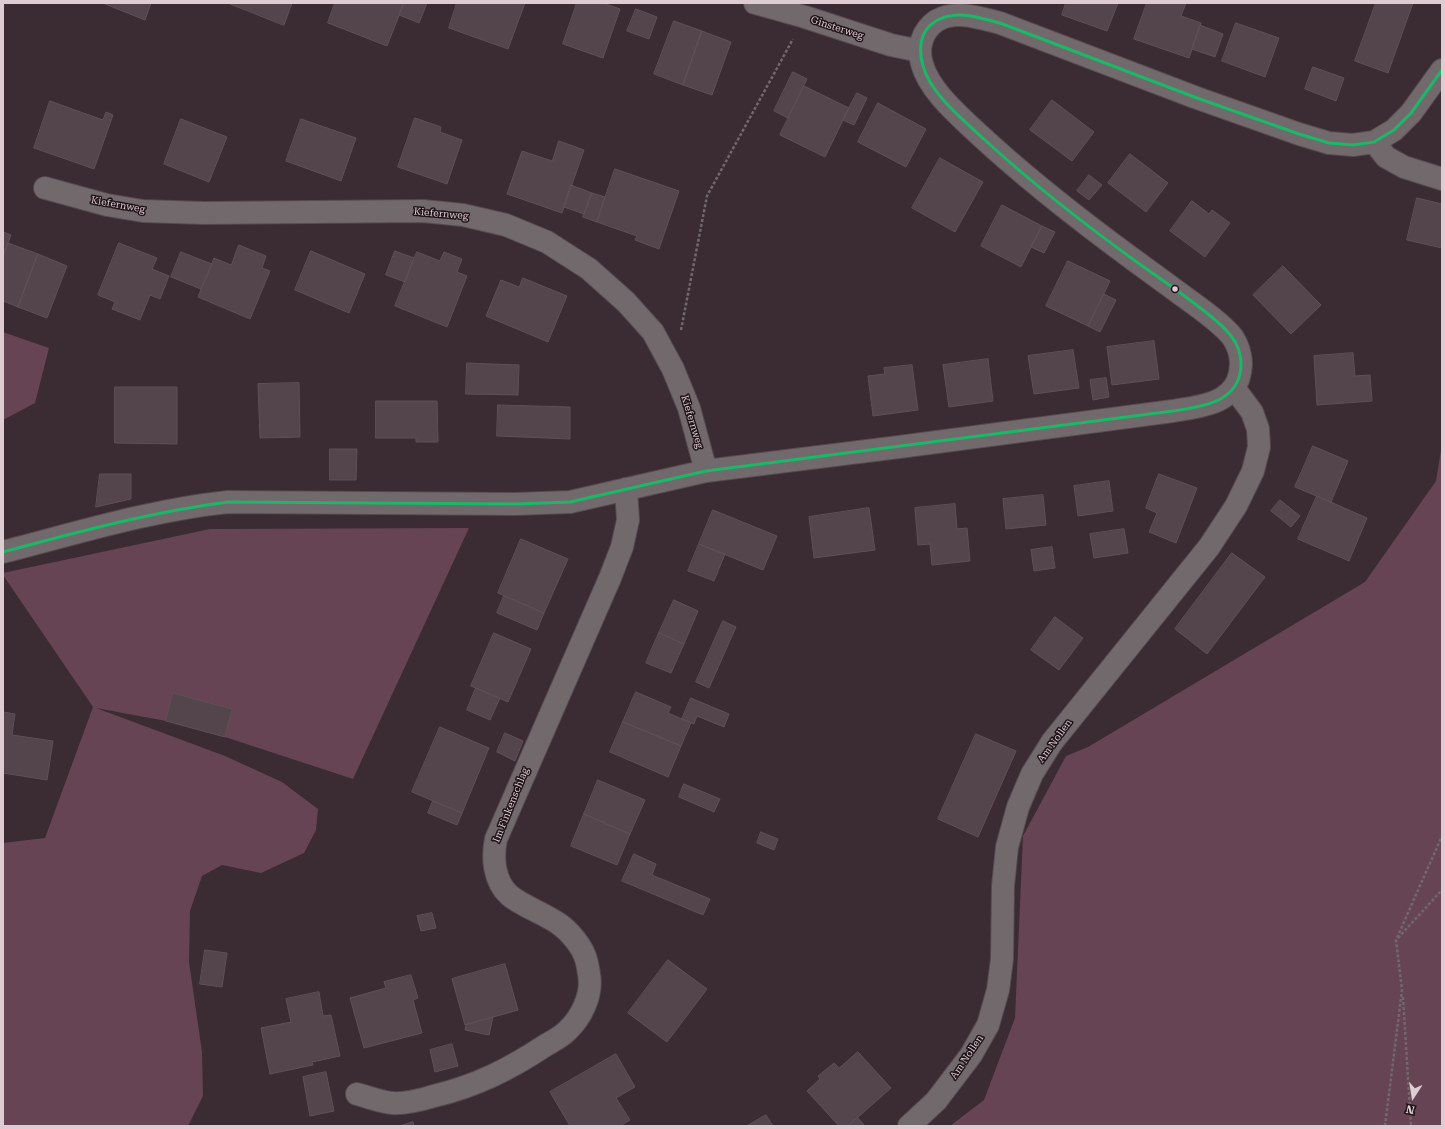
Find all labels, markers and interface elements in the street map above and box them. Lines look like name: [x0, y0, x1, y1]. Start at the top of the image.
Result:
street label: Ginsterweg: [809, 14, 865, 42]
street label: Kiefernweg: [90, 194, 146, 216]
street label: Kiefernweg: [413, 206, 469, 222]
unlabelled marker: [1170, 284, 1180, 294]
street label: Kiefernweg: [678, 394, 706, 450]
street label: Am Nollen: [1035, 717, 1075, 765]
street label: Im Finkenschlag: [491, 766, 531, 844]
street label: Am Nollen: [948, 1033, 986, 1081]
north arrow: [1393, 1077, 1433, 1117]
text: N: [1405, 1102, 1416, 1116]

